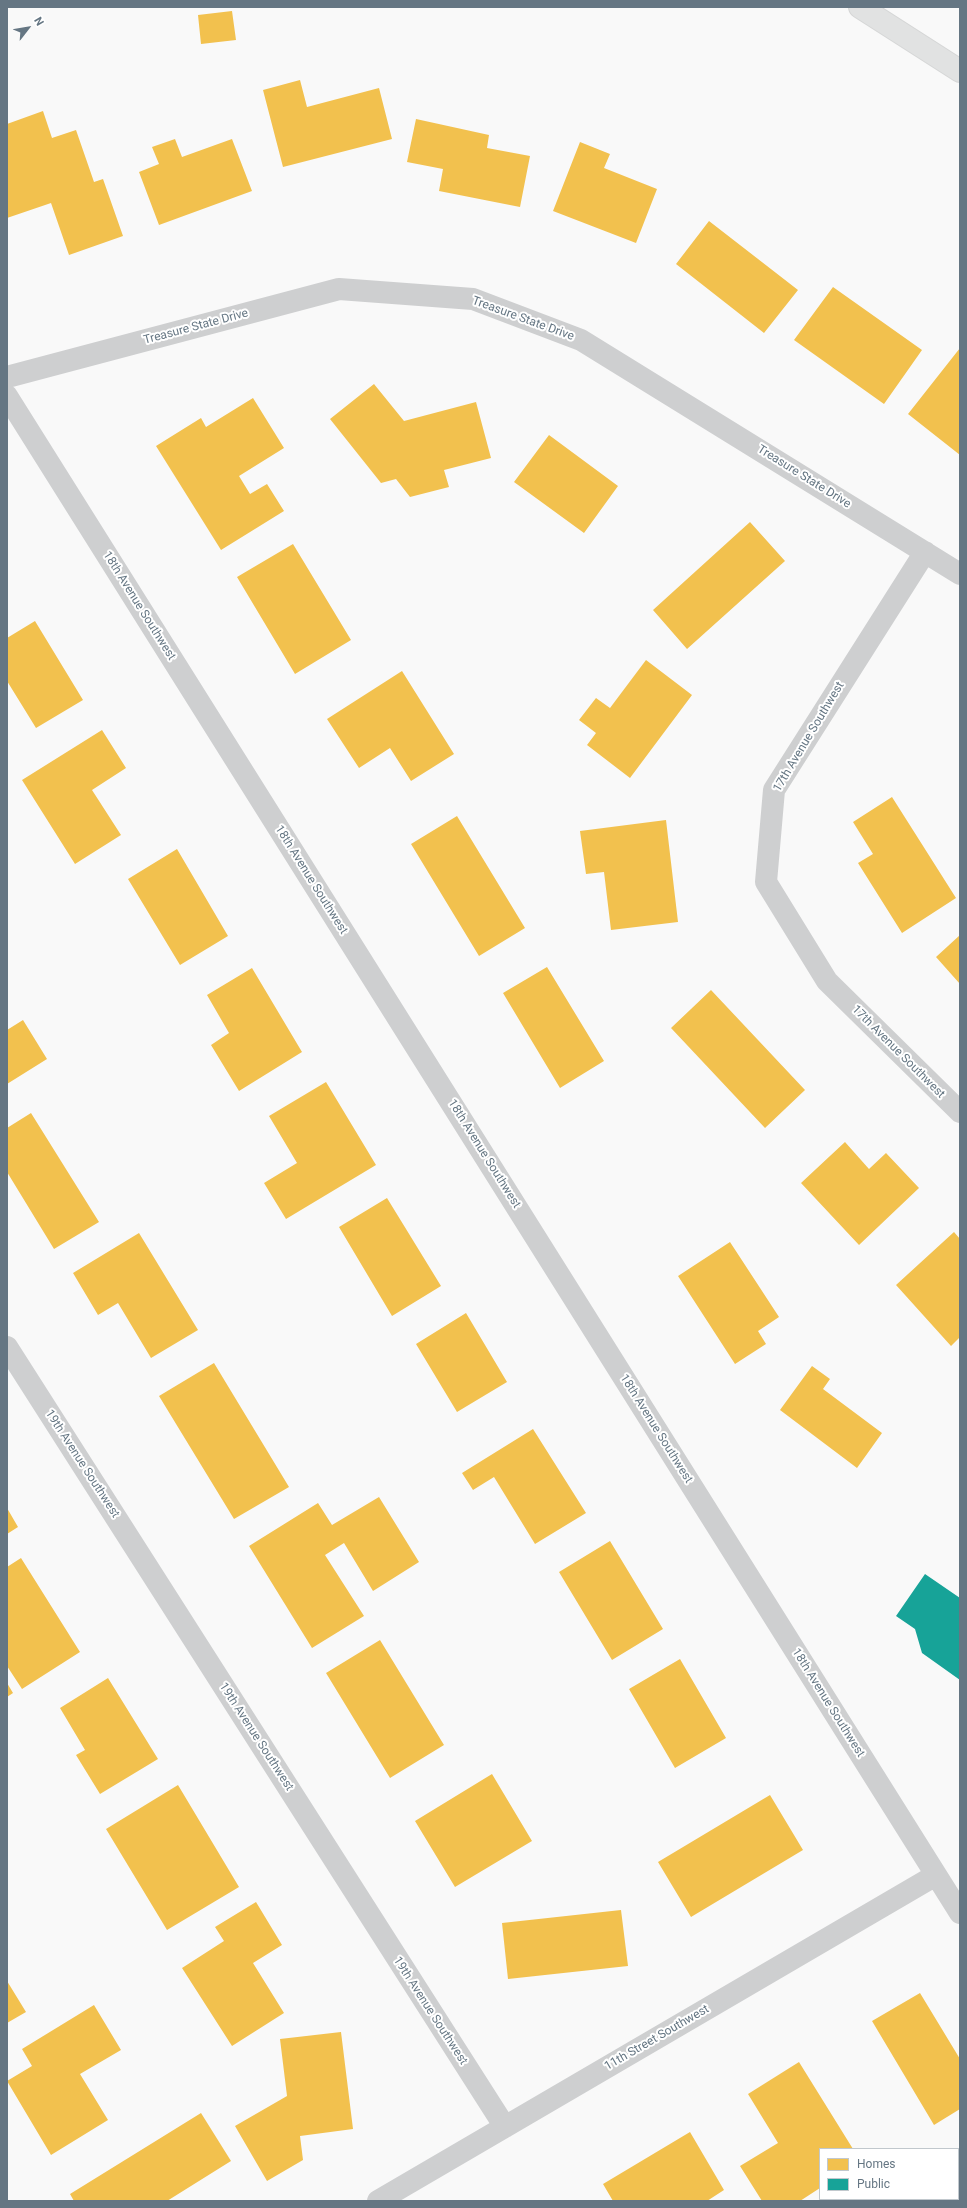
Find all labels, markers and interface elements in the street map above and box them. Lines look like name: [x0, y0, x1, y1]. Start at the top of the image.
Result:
north arrow: [8, 8, 48, 48]
text: N: [31, 15, 46, 28]
street label: Treasure State Drive: [470, 294, 576, 344]
street label: Treasure State Drive: [142, 306, 250, 348]
street label: Treasure State Drive: [755, 442, 853, 512]
street label: 18th Avenue Southwest: [100, 549, 178, 663]
street label: 17th Avenue Southwest: [770, 679, 848, 795]
street label: 18th Avenue Southwest: [272, 823, 350, 937]
street label: 17th Avenue Southwest: [848, 1002, 948, 1102]
street label: 18th Avenue Southwest: [445, 1097, 523, 1211]
street label: 18th Avenue Southwest: [617, 1372, 695, 1486]
street label: 19th Avenue Southwest: [42, 1407, 122, 1521]
street label: 18th Avenue Southwest: [789, 1646, 867, 1760]
street label: 19th Avenue Southwest: [216, 1680, 296, 1794]
street label: 19th Avenue Southwest: [390, 1954, 470, 2068]
street label: 11th Street Southwest: [602, 2002, 712, 2074]
legend: [819, 2148, 959, 2200]
text: Homes: [857, 2157, 895, 2171]
text: Public: [857, 2177, 890, 2191]

